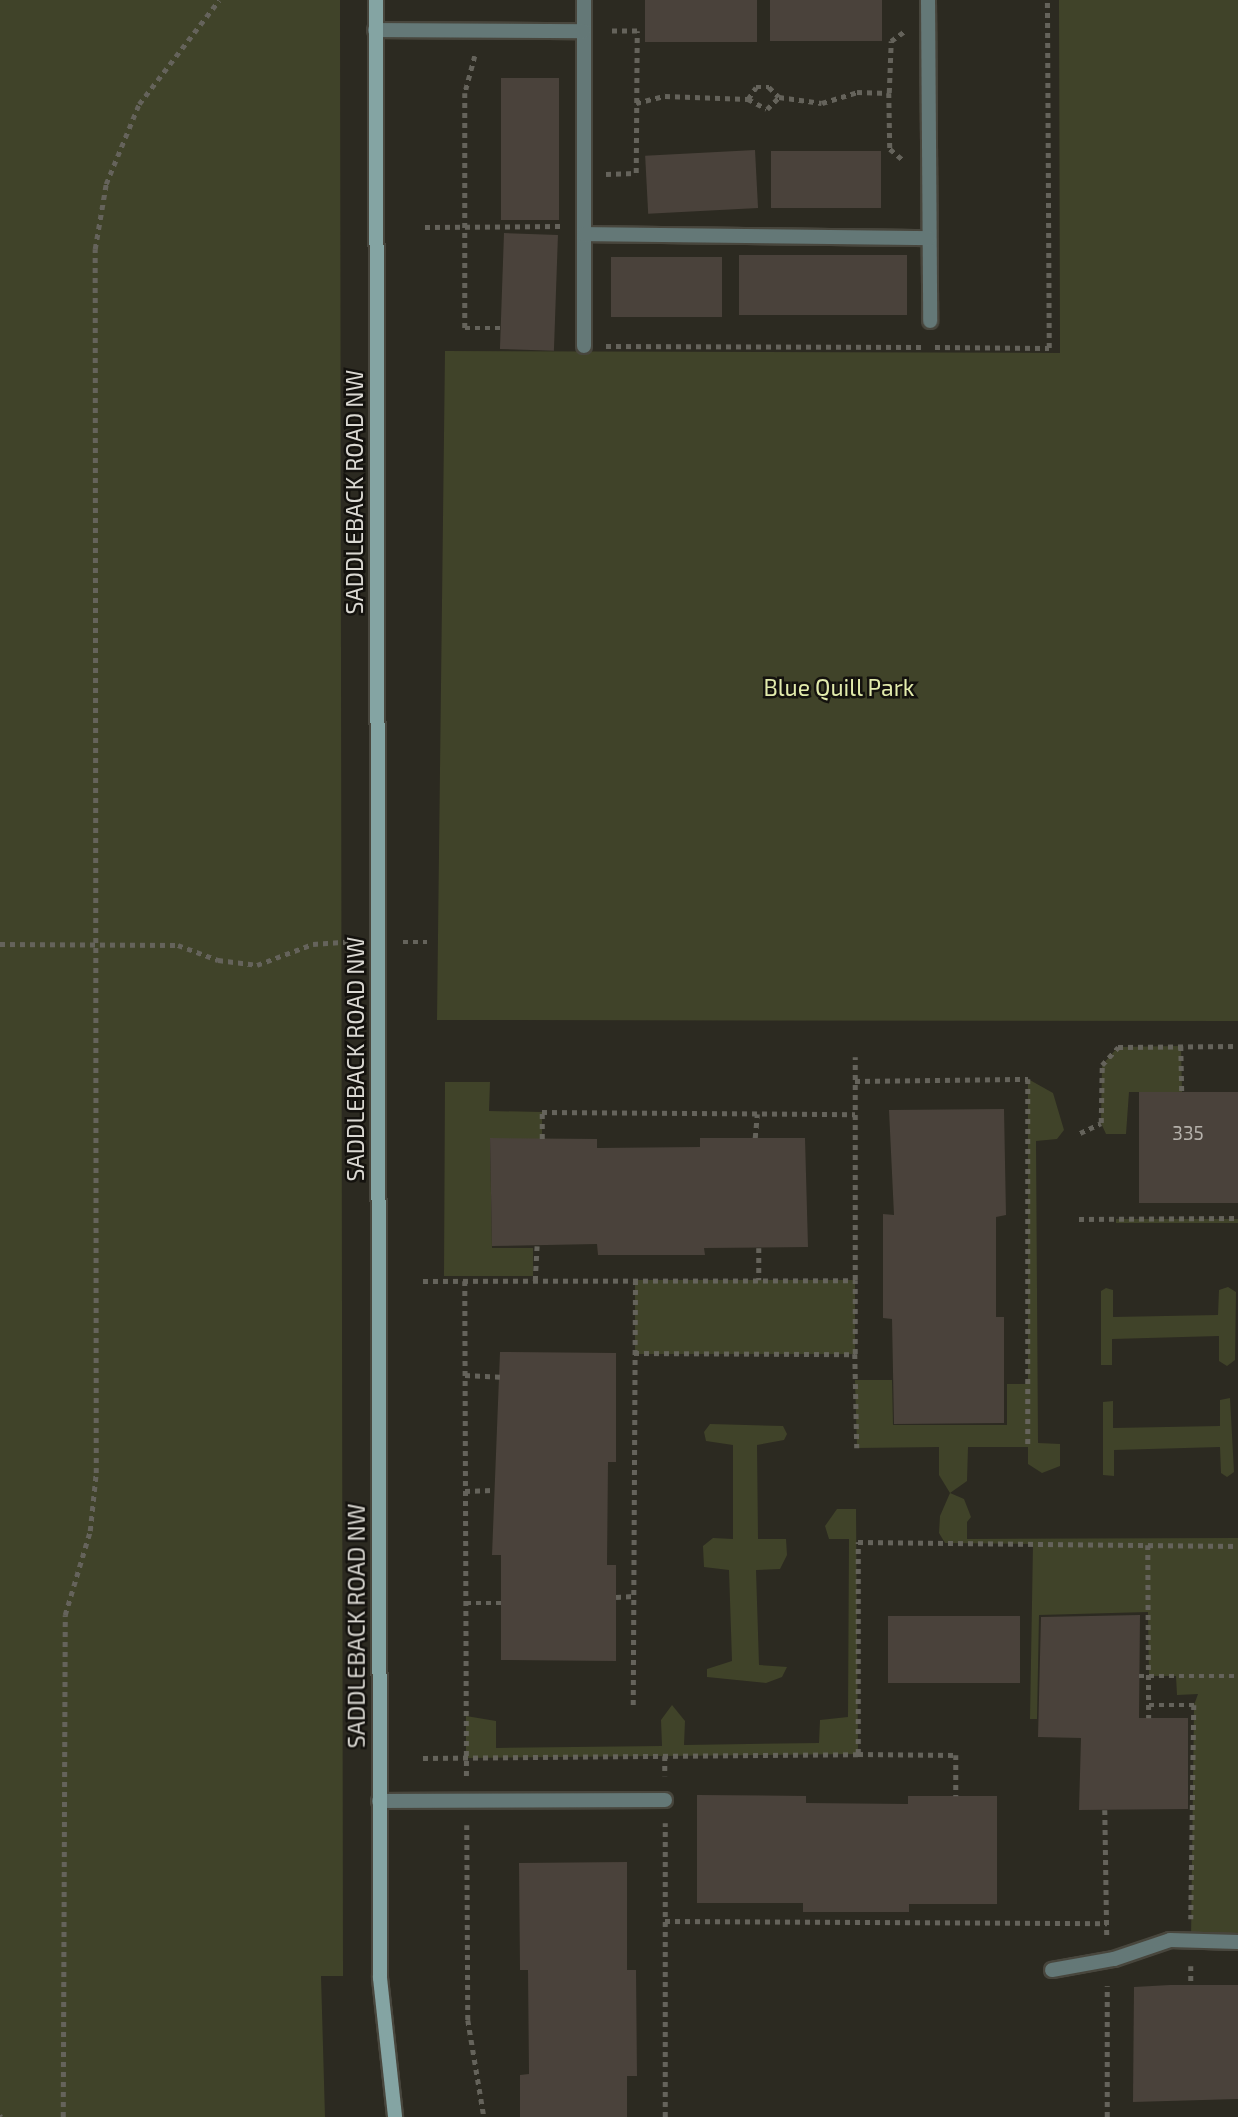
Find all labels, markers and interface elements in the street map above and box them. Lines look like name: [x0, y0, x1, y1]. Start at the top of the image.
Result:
street label: SADDLEBACK ROAD NW: [340, 370, 368, 614]
park label: Blue Quill Park: [763, 673, 915, 701]
street label: SADDLEBACK ROAD NW: [341, 937, 369, 1181]
house number: 335: [1172, 1122, 1204, 1144]
street label: SADDLEBACK ROAD NW: [342, 1504, 370, 1748]

